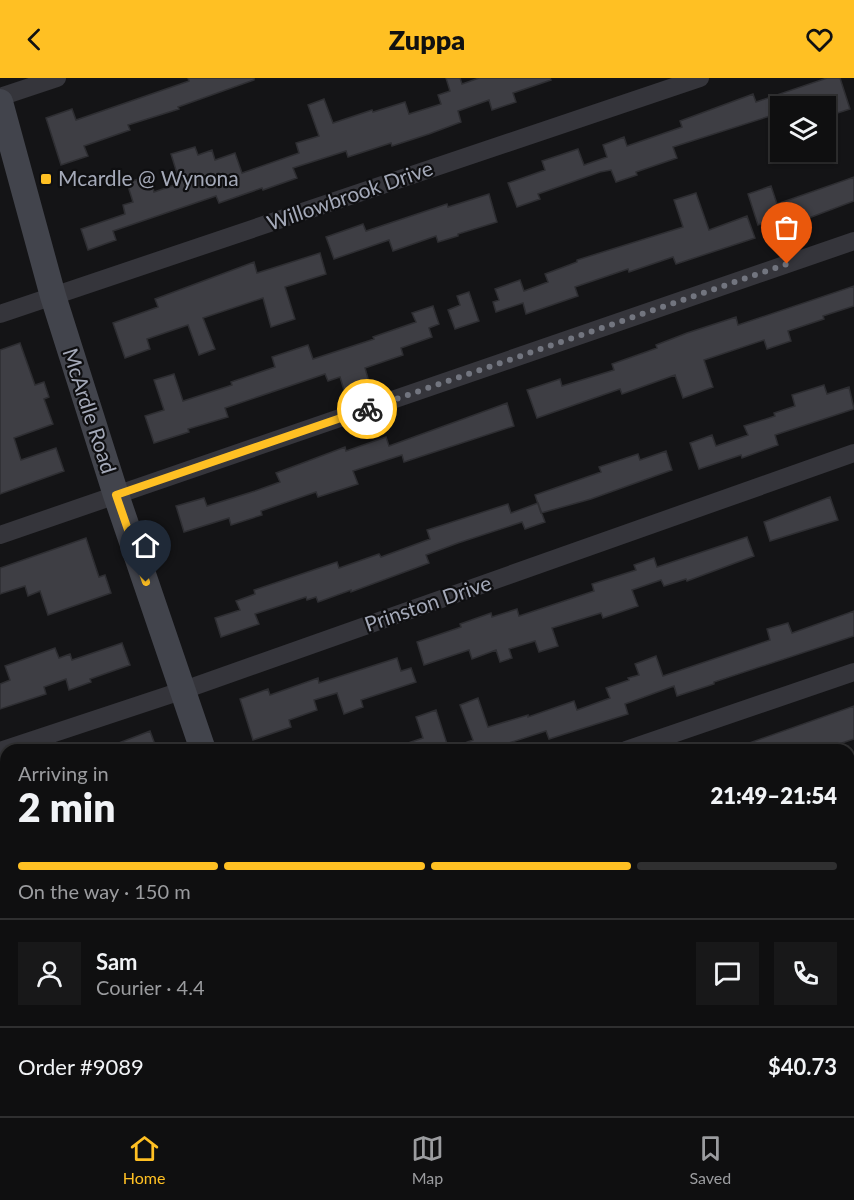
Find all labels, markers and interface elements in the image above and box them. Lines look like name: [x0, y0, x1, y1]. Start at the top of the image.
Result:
icon: back: [18, 23, 51, 56]
text: Zuppa: [389, 23, 465, 56]
icon: heart: [803, 23, 836, 56]
map controls: [770, 96, 836, 162]
button: layers: [770, 96, 836, 162]
street label: Willowbrook Drive: [263, 154, 436, 235]
place label: Mcardle @ Wynona: [58, 165, 239, 190]
marker: Mcardle @ Wynona: [39, 172, 53, 186]
pin: [761, 202, 812, 264]
icon: bag: [770, 211, 803, 244]
street label: McArdle Road: [58, 345, 122, 476]
courier: [337, 379, 397, 439]
icon: bike: [351, 393, 384, 426]
pin: [120, 520, 171, 582]
icon: home: [129, 529, 162, 562]
street label: Prinston Drive: [361, 569, 494, 636]
text: Arriving in: [18, 761, 109, 785]
text: 21:49–21:54: [711, 782, 837, 809]
text: 2 min: [18, 784, 115, 830]
text: On the way · 150 m: [18, 879, 191, 903]
button: person: [18, 942, 81, 1005]
button: chat: [696, 942, 759, 1005]
button: phone: [774, 942, 837, 1005]
text: Sam: [96, 948, 138, 975]
text: Courier · 4.4: [96, 975, 205, 999]
text: Order #9089: [18, 1053, 144, 1080]
text: $40.73: [768, 1053, 837, 1080]
tab: Home: [123, 1132, 165, 1187]
tab: Map: [411, 1132, 444, 1187]
tab: Saved: [689, 1132, 731, 1187]

